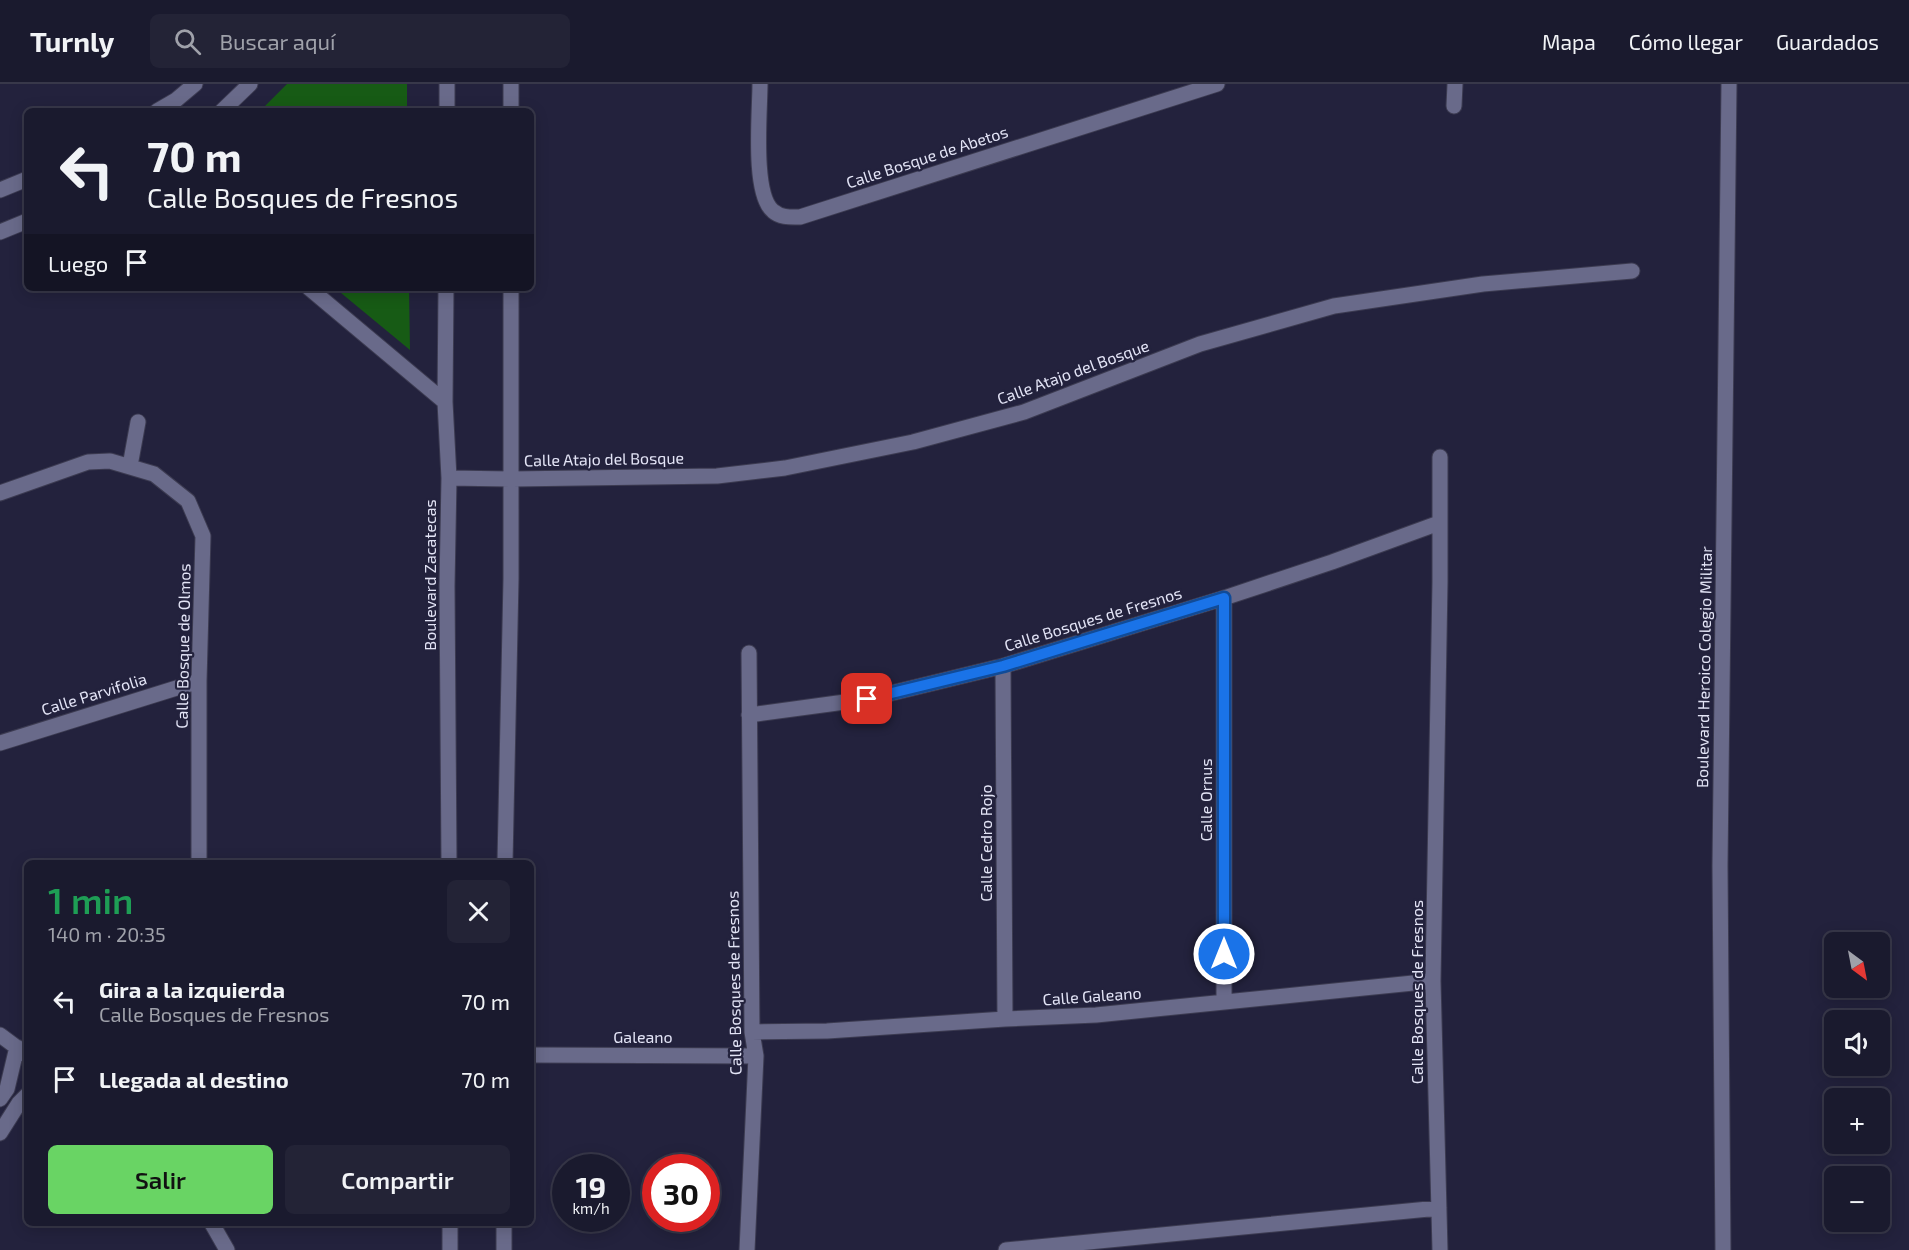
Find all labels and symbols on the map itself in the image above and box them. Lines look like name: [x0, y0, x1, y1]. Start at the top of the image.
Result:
street label: Calle Bosque de Abetos: [844, 121, 1010, 192]
street label: Calle Atajo del Bosque: [994, 335, 1152, 409]
street label: Calle Atajo del Bosque: [524, 448, 684, 470]
street label: Boulevard Zacatecas: [420, 499, 439, 651]
street label: Boulevard Heroico Colegio Militar: [1692, 545, 1715, 788]
street label: Calle Bosque de Olmos: [172, 563, 193, 729]
street label: Calle Bosques de Fresnos: [1002, 582, 1184, 655]
street label: Calle Parvifolia: [39, 668, 149, 719]
pin: [841, 673, 892, 724]
street label: Calle Ornus: [1196, 758, 1215, 842]
street label: Calle Cedro Rojo: [976, 784, 996, 902]
street label: Calle Bosques de Fresnos: [722, 891, 745, 1075]
street label: Calle Bosques de Fresnos: [1407, 900, 1426, 1084]
position arrow: [1192, 922, 1256, 986]
north arrow: [1824, 932, 1890, 998]
street label: Calle Galeano: [1042, 983, 1142, 1008]
street label: Galeano: [613, 1027, 673, 1046]
speed limit sign: 30: [642, 1154, 720, 1232]

